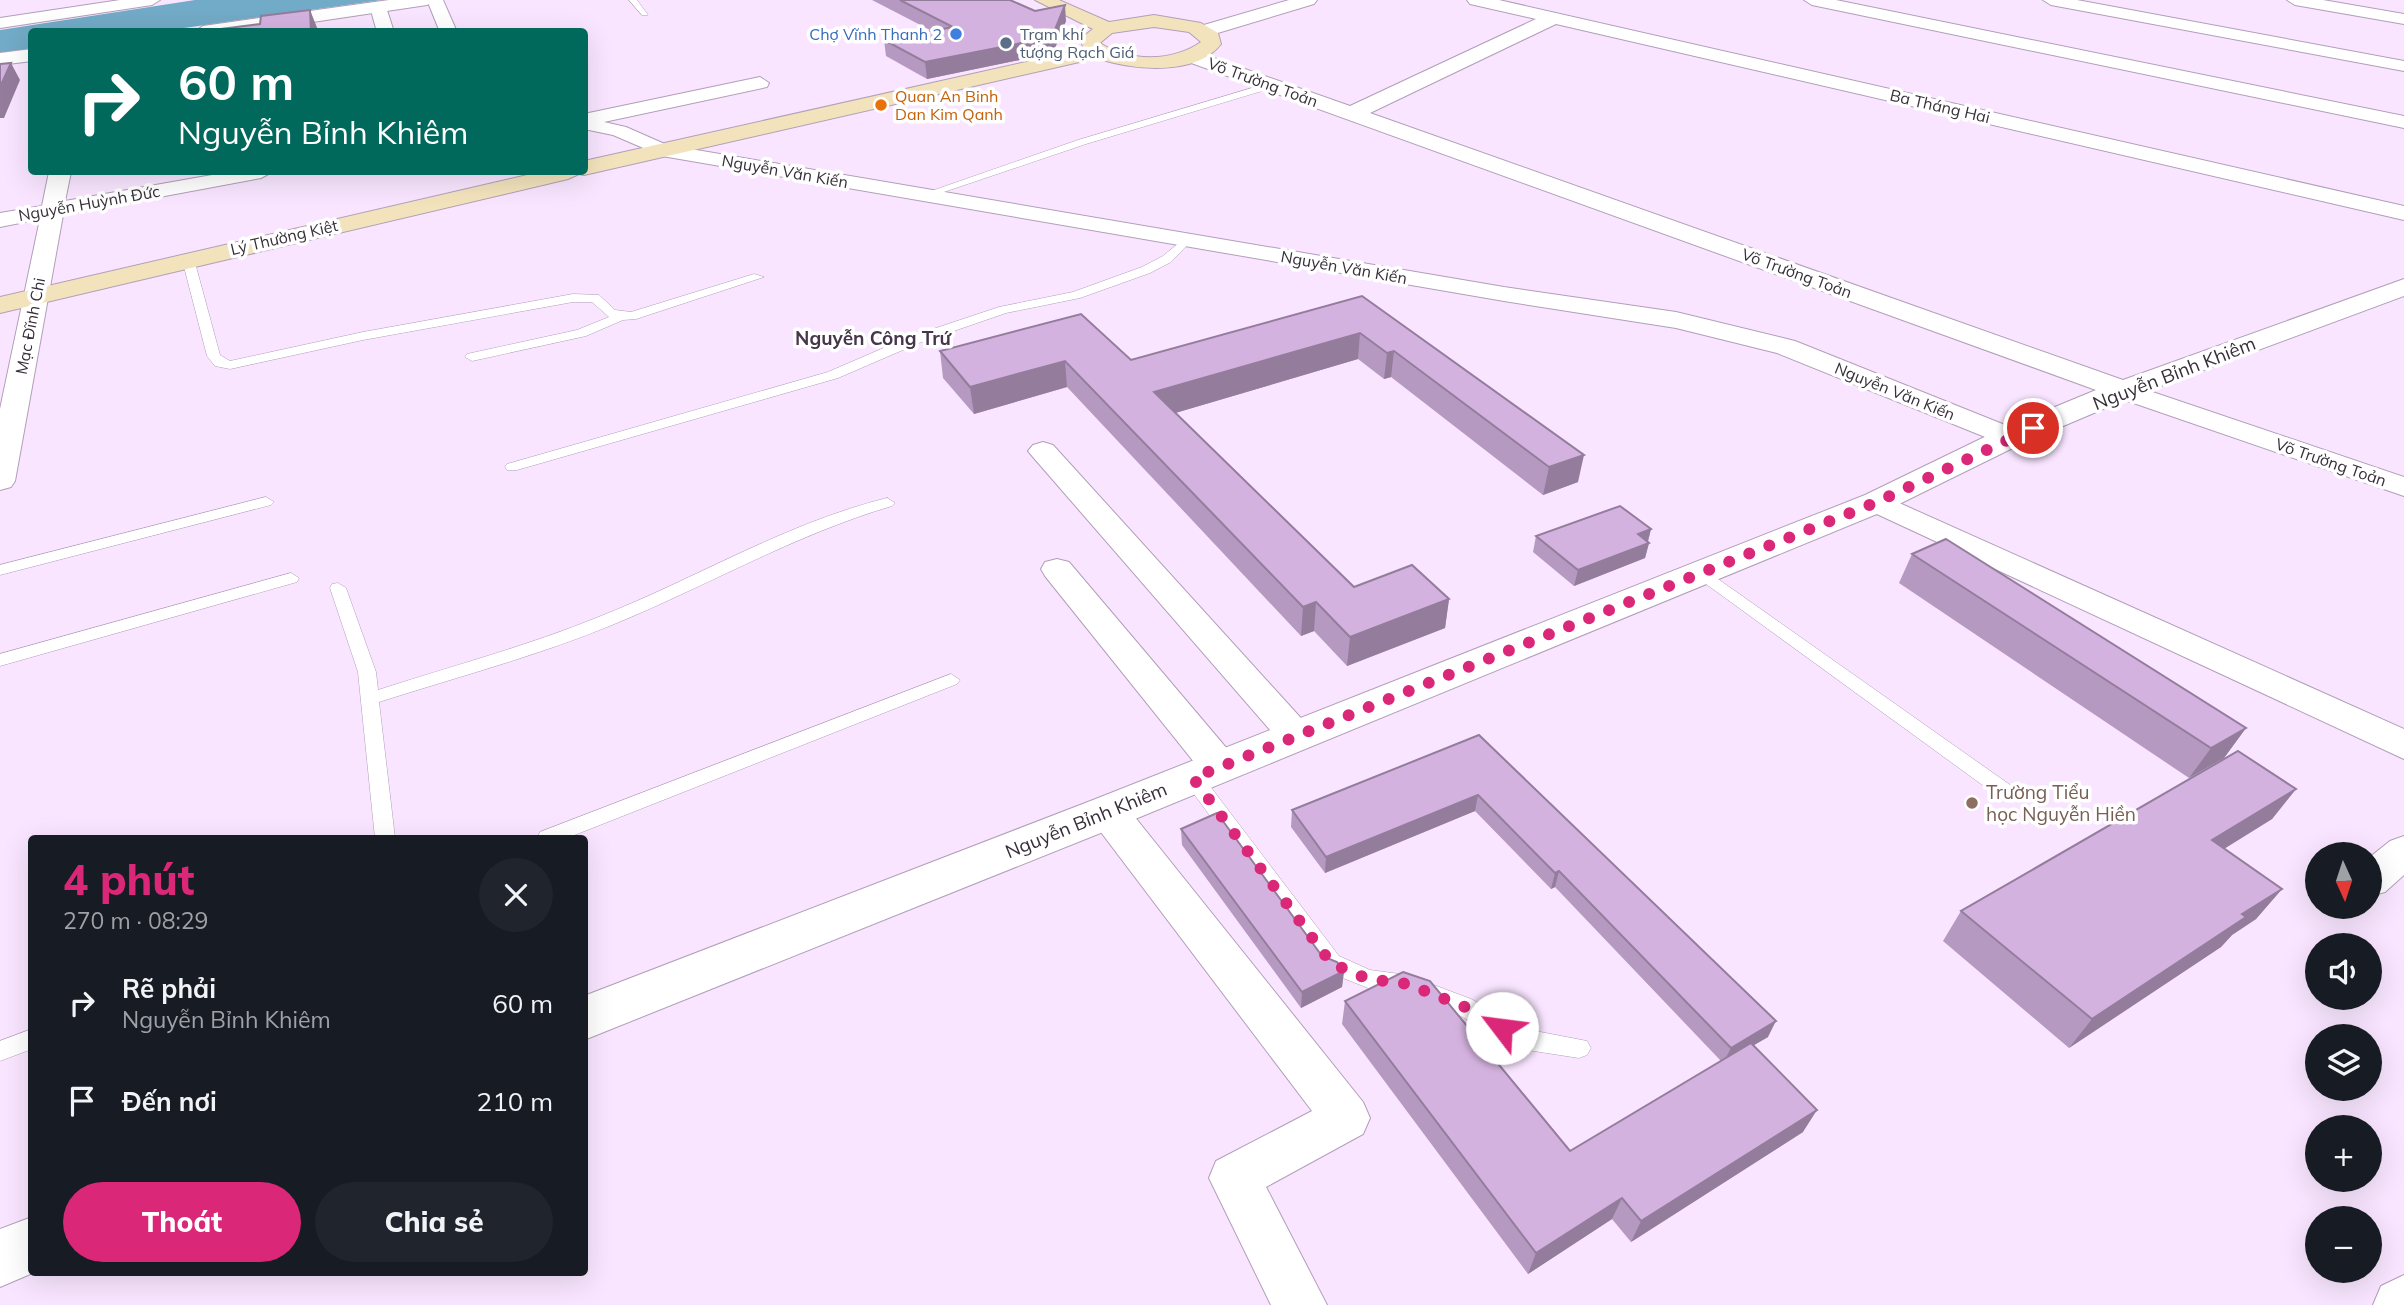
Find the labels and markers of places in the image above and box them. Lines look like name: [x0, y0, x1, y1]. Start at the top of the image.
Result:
place label: Chợ Vĩnh Thanh 2: [809, 24, 942, 44]
place label: Trạm khí tượng Rạch Giá: [1020, 24, 1134, 62]
marker: Chợ Vĩnh Thanh 2: [948, 26, 964, 42]
marker: Trạm khí tượng Rạch Giá: [998, 35, 1014, 51]
place label: Quan An Binh Dan Kim Qanh: [895, 86, 1003, 124]
marker: Quan An Binh Dan Kim Qanh: [873, 97, 889, 113]
pin: [2003, 398, 2063, 458]
place label: Trường Tiểu học Nguyễn Hiền: [1986, 780, 2136, 826]
marker: Trường Tiểu học Nguyễn Hiền: [1964, 795, 1980, 811]

